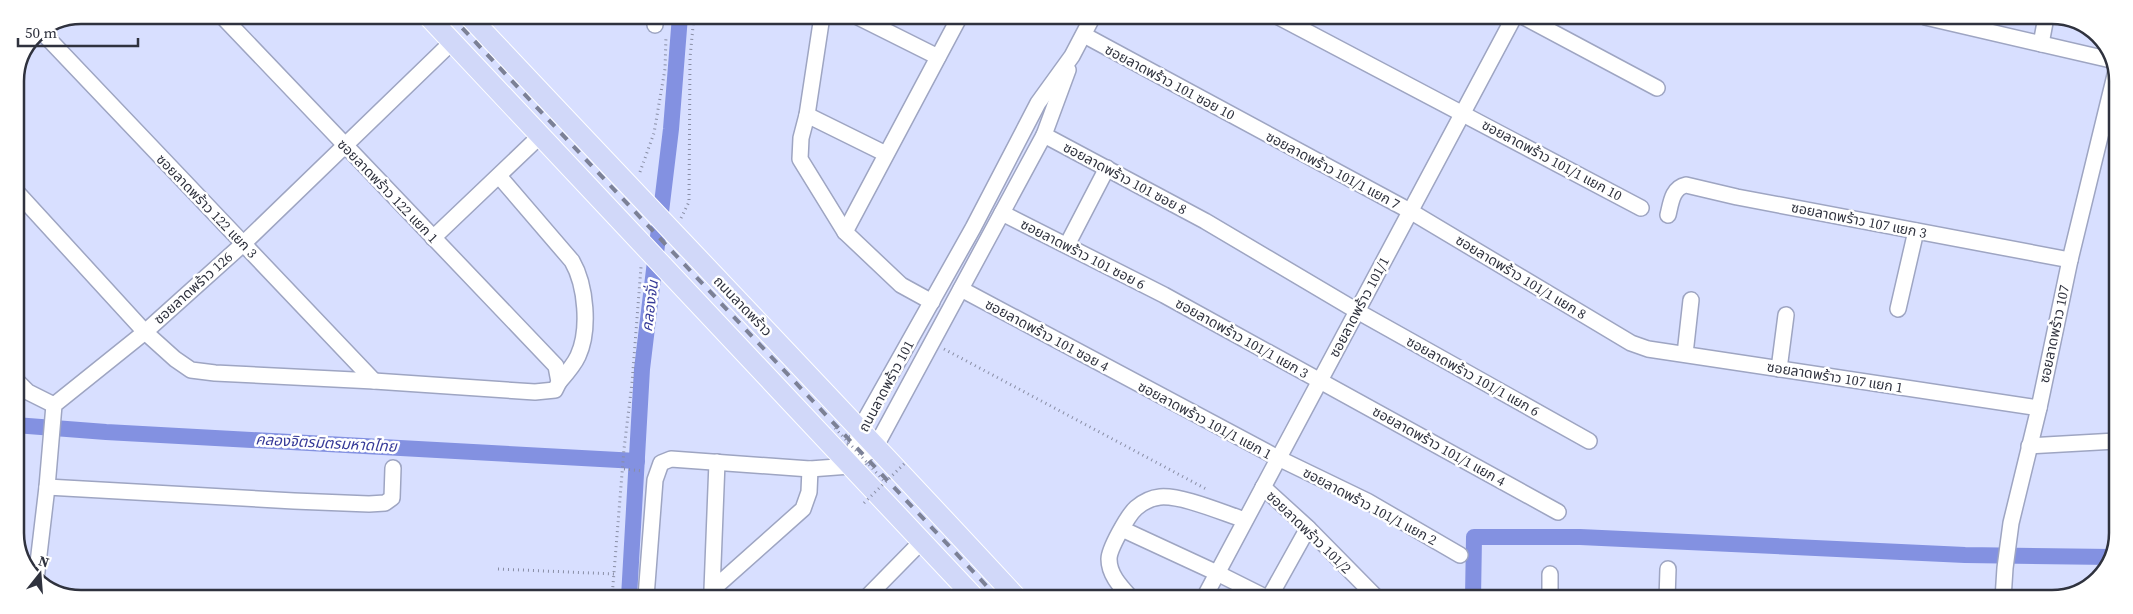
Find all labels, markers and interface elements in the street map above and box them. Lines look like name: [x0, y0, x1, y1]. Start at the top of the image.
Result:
scale bar: [18, 15, 138, 47]
text: 50 m: [25, 22, 57, 43]
street label: ซอยลาดพร้าว 101 ซอย 10: [1102, 39, 1238, 125]
street label: ซอยลาดพร้าว 101/1 แยก 10: [1478, 114, 1626, 206]
street label: ซอยลาดพร้าว 101/1 แยก 7: [1262, 126, 1404, 214]
street label: ซอยลาดพร้าว 122 แยก 1: [333, 135, 443, 247]
street label: ซอยลาดพร้าว 101 ซอย 8: [1060, 137, 1190, 219]
street label: ซอยลาดพร้าว 122 แยก 3: [152, 150, 262, 262]
street label: ซอยลาดพร้าว 107 แยก 3: [1790, 197, 1928, 243]
street label: ซอยลาดพร้าว 101 ซอย 6: [1017, 214, 1149, 294]
street label: ซอยลาดพร้าว 101/1 แยก 8: [1452, 230, 1590, 324]
street label: ซอยลาดพร้าว 126: [149, 247, 237, 329]
street label: ซอยลาดพร้าว 101/1: [1324, 253, 1394, 361]
street label: ถนนลาดพร้าว: [709, 271, 777, 341]
water label: คลองจั่น: [636, 278, 663, 333]
street label: ซอยลาดพร้าว 107: [2034, 283, 2074, 385]
street label: ซอยลาดพร้าว 101/1 แยก 3: [1172, 293, 1312, 383]
street label: ซอยลาดพร้าว 101 ซอย 4: [982, 294, 1112, 376]
street label: ซอยลาดพร้าว 101/1 แยก 6: [1403, 331, 1543, 421]
street label: ถนนลาดพร้าว 101: [853, 337, 919, 435]
street label: ซอยลาดพร้าว 107 แยก 1: [1765, 356, 1905, 398]
street label: ซอยลาดพร้าว 101/1 แยก 1: [1134, 376, 1276, 464]
street label: ซอยลาดพร้าว 101/1 แยก 4: [1369, 401, 1509, 491]
water label: คลองจิตรมิตรมหาดไทย: [255, 428, 398, 457]
street label: ซอยลาดพร้าว 101/1 แยก 2: [1299, 462, 1441, 550]
street label: ซอยลาดพร้าว 101/2: [1262, 486, 1356, 578]
north arrow: [15, 549, 65, 599]
text: N: [36, 551, 52, 573]

